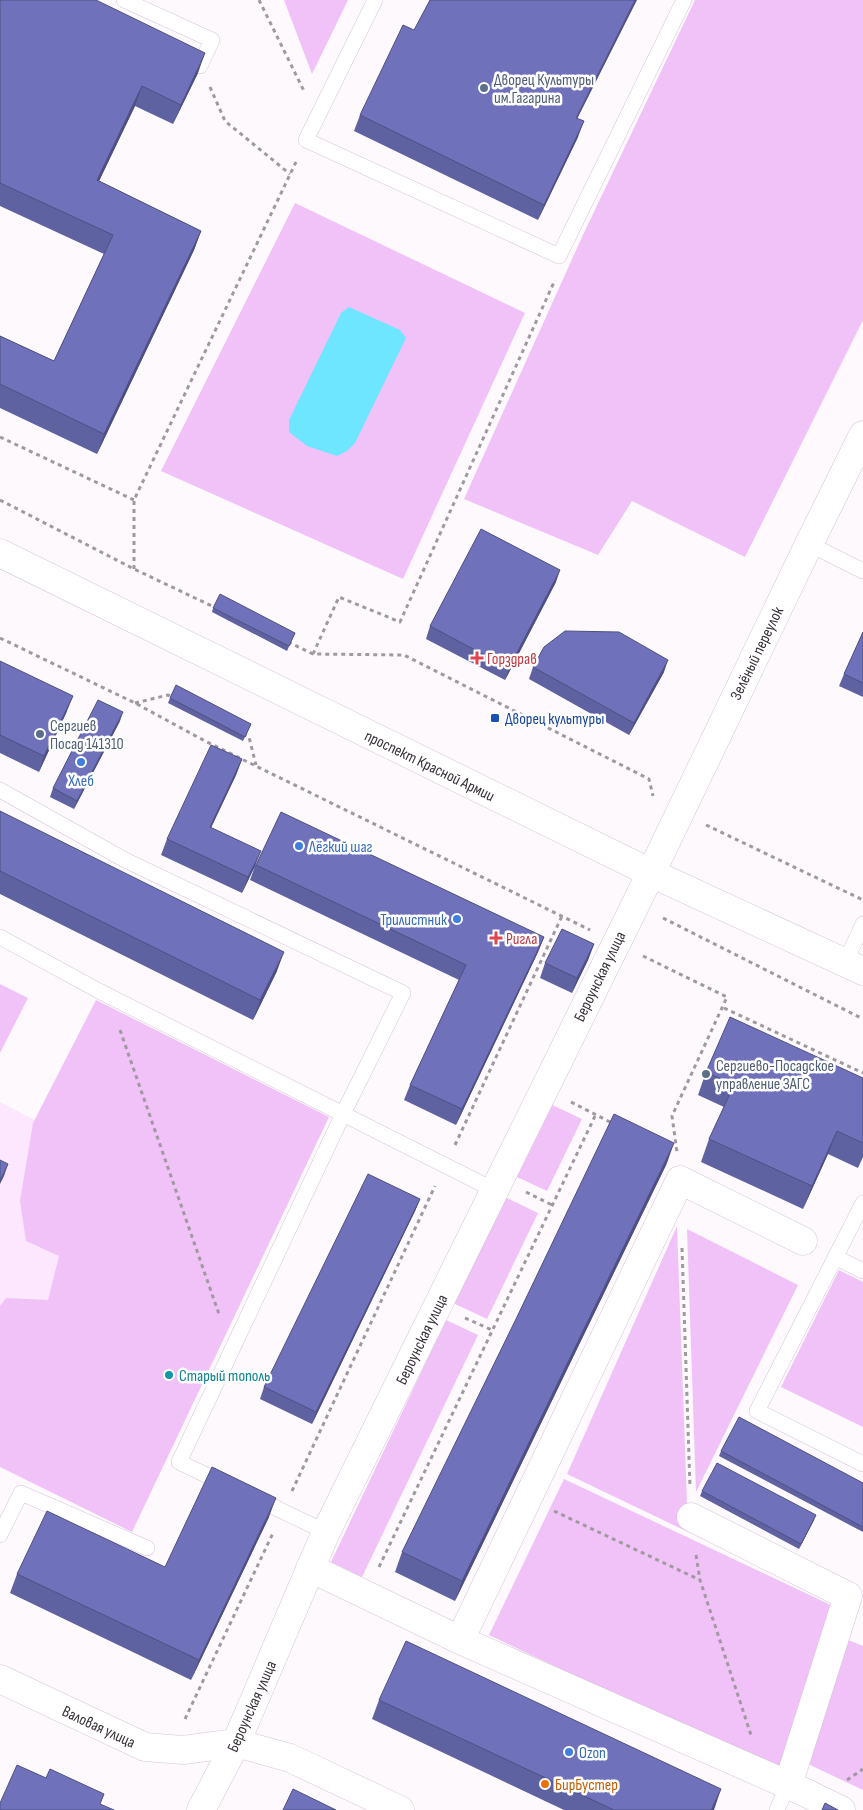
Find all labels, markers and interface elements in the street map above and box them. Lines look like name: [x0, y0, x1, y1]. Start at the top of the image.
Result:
place label: Дворец Культуры им.Гагарина: [494, 71, 594, 108]
marker: Дворец Культуры им.Гагарина: [478, 82, 490, 94]
street label: Зелёный переулок: [727, 603, 789, 703]
place label: Горздрав: [487, 650, 537, 669]
marker: Горздрав: [471, 652, 483, 664]
place label: Дворец культуры: [505, 710, 604, 729]
marker: Дворец культуры: [489, 712, 501, 724]
place label: Сергиев Посад 141310: [50, 717, 124, 754]
street label: проспект Красной Армии: [361, 727, 497, 806]
marker: Сергиев Посад 141310: [34, 728, 46, 740]
marker: Хлеб: [75, 756, 87, 768]
place label: Хлеб: [67, 772, 94, 791]
place label: Лёгкий шаг: [308, 838, 373, 857]
marker: Лёгкий шаг: [293, 840, 305, 852]
place label: Трилистник: [380, 911, 448, 930]
marker: Трилистник: [451, 913, 463, 925]
street label: Бероунская улица: [570, 928, 630, 1025]
place label: Ригла: [506, 930, 537, 949]
marker: Ригла: [490, 932, 502, 944]
place label: Сергиево-Посадское управление ЗАГС: [716, 1057, 834, 1094]
marker: Сергиево-Посадское управление ЗАГС: [700, 1068, 712, 1080]
street label: Бероунская улица: [392, 1291, 452, 1388]
place label: Старый тополь: [179, 1367, 270, 1386]
marker: Старый тополь: [163, 1369, 175, 1381]
street label: Бероунская улица: [224, 1658, 281, 1755]
street label: Валовая улица: [59, 1702, 138, 1753]
place label: Ozon: [579, 1744, 606, 1763]
marker: Ozon: [563, 1746, 575, 1758]
place label: БирБустер: [555, 1776, 618, 1795]
marker: БирБустер: [539, 1778, 551, 1790]

